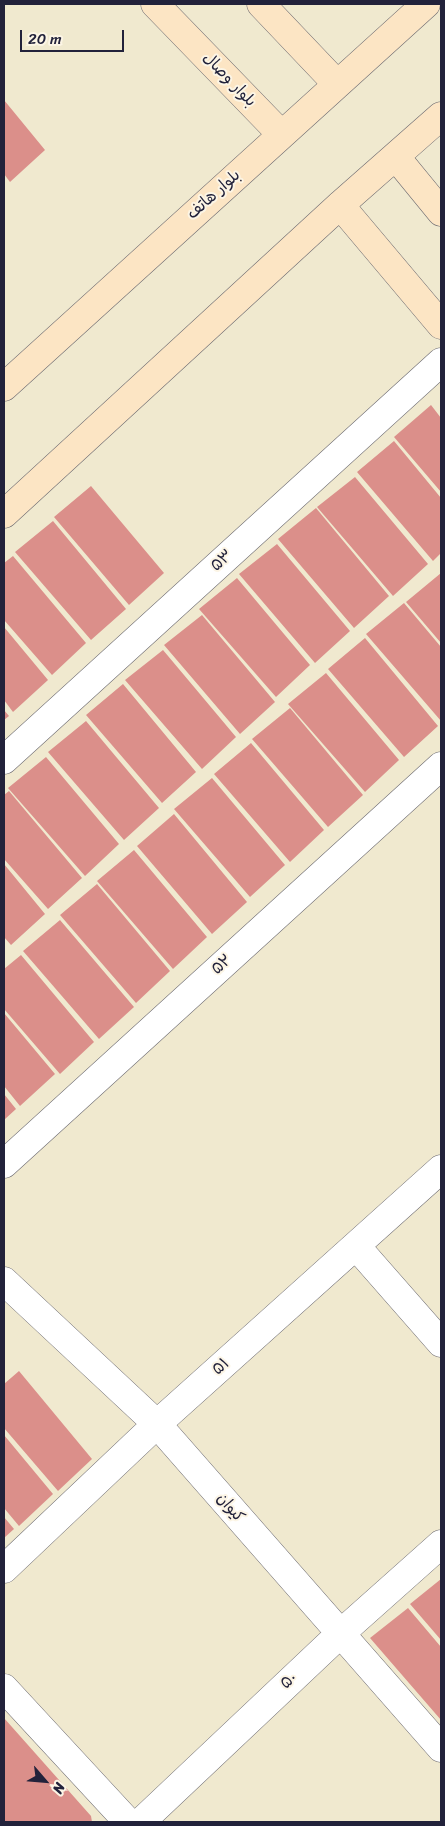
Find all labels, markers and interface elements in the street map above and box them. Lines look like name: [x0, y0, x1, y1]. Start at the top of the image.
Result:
scale bar: [22, 20, 126, 52]
text: 20 m: [28, 26, 62, 52]
street label: بلوار وصال: [198, 49, 260, 111]
street label: بلوار هاتف: [183, 166, 245, 224]
street label: ۵۳: [207, 546, 237, 576]
street label: ۵۲: [208, 951, 236, 979]
street label: ۵۱: [208, 1354, 234, 1380]
street label: کیوان: [212, 1489, 248, 1527]
street label: ۵۰: [276, 1668, 302, 1694]
north arrow: [20, 1756, 70, 1806]
text: N: [45, 1778, 72, 1798]

